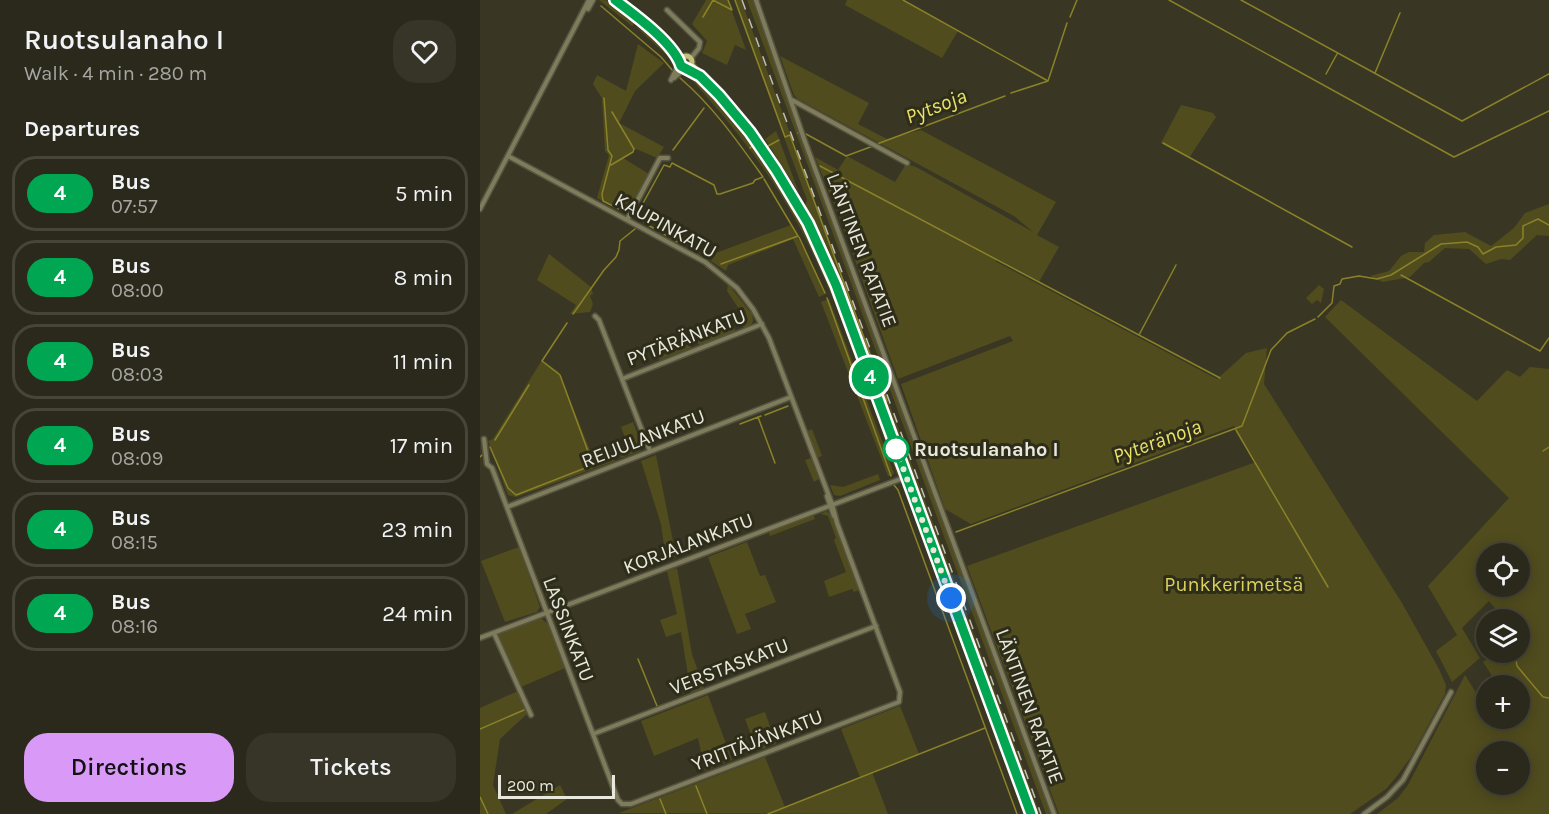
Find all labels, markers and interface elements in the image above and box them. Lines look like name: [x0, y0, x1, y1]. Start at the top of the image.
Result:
button: heart: [393, 20, 456, 83]
text: Ruotsulanaho I: [24, 23, 224, 56]
text: Walk · 4 min · 280 m: [24, 62, 207, 85]
water label: Pytsoja: [902, 83, 970, 129]
text: Departures: [24, 116, 140, 142]
text: Bus: [111, 169, 151, 195]
street label: LÄNTINEN RATATIE: [822, 170, 901, 330]
text: 4: [54, 181, 66, 205]
text: 5 min: [395, 181, 453, 207]
street label: KAUPINKATU: [611, 188, 721, 263]
text: 07:57: [111, 195, 158, 218]
text: Bus: [111, 253, 151, 279]
text: 4: [54, 265, 66, 289]
text: 8 min: [394, 265, 453, 291]
text: 08:00: [111, 279, 164, 302]
street label: PYTÄRÄNKATU: [623, 304, 749, 371]
text: Bus: [111, 337, 151, 363]
text: 4: [54, 349, 66, 373]
text: 11 min: [393, 349, 453, 375]
line badge: 4: [850, 358, 890, 397]
text: 08:03: [111, 363, 163, 386]
text: 4: [864, 365, 876, 389]
street label: REIJULANKATU: [578, 404, 708, 473]
water label: Pyteränoja: [1109, 414, 1205, 468]
text: Bus: [111, 421, 151, 447]
text: 4: [54, 433, 66, 457]
text: 17 min: [390, 433, 453, 459]
marker: Ruotsulanaho I: [883, 436, 909, 462]
place label: Ruotsulanaho I: [914, 438, 1059, 461]
text: 08:09: [111, 447, 163, 470]
text: Bus: [111, 505, 151, 531]
street label: KORJALANKATU: [620, 508, 756, 579]
text: 4: [54, 517, 66, 541]
text: 23 min: [382, 517, 453, 543]
text: 08:15: [111, 531, 158, 554]
map controls: [1476, 543, 1530, 795]
button: locate: [1476, 543, 1530, 597]
park label: Punkkerimetsä: [1164, 573, 1304, 596]
street label: LASSINKATU: [538, 574, 599, 685]
your location: [936, 583, 966, 613]
text: Bus: [111, 589, 151, 615]
text: 4: [54, 601, 66, 625]
text: 24 min: [382, 601, 453, 627]
button: layers: [1476, 609, 1530, 663]
text: 08:16: [111, 615, 158, 638]
street label: LÄNTINEN RATATIE: [991, 626, 1068, 787]
street label: VERSTASKATU: [666, 633, 792, 700]
button: +: [1476, 675, 1530, 729]
street label: YRITTÄJÄNKATU: [688, 705, 826, 776]
button: Directions: [24, 733, 234, 802]
button: Tickets: [246, 733, 456, 802]
button: −: [1476, 741, 1530, 795]
scale bar: [498, 772, 615, 800]
text: 200 m: [507, 776, 554, 795]

